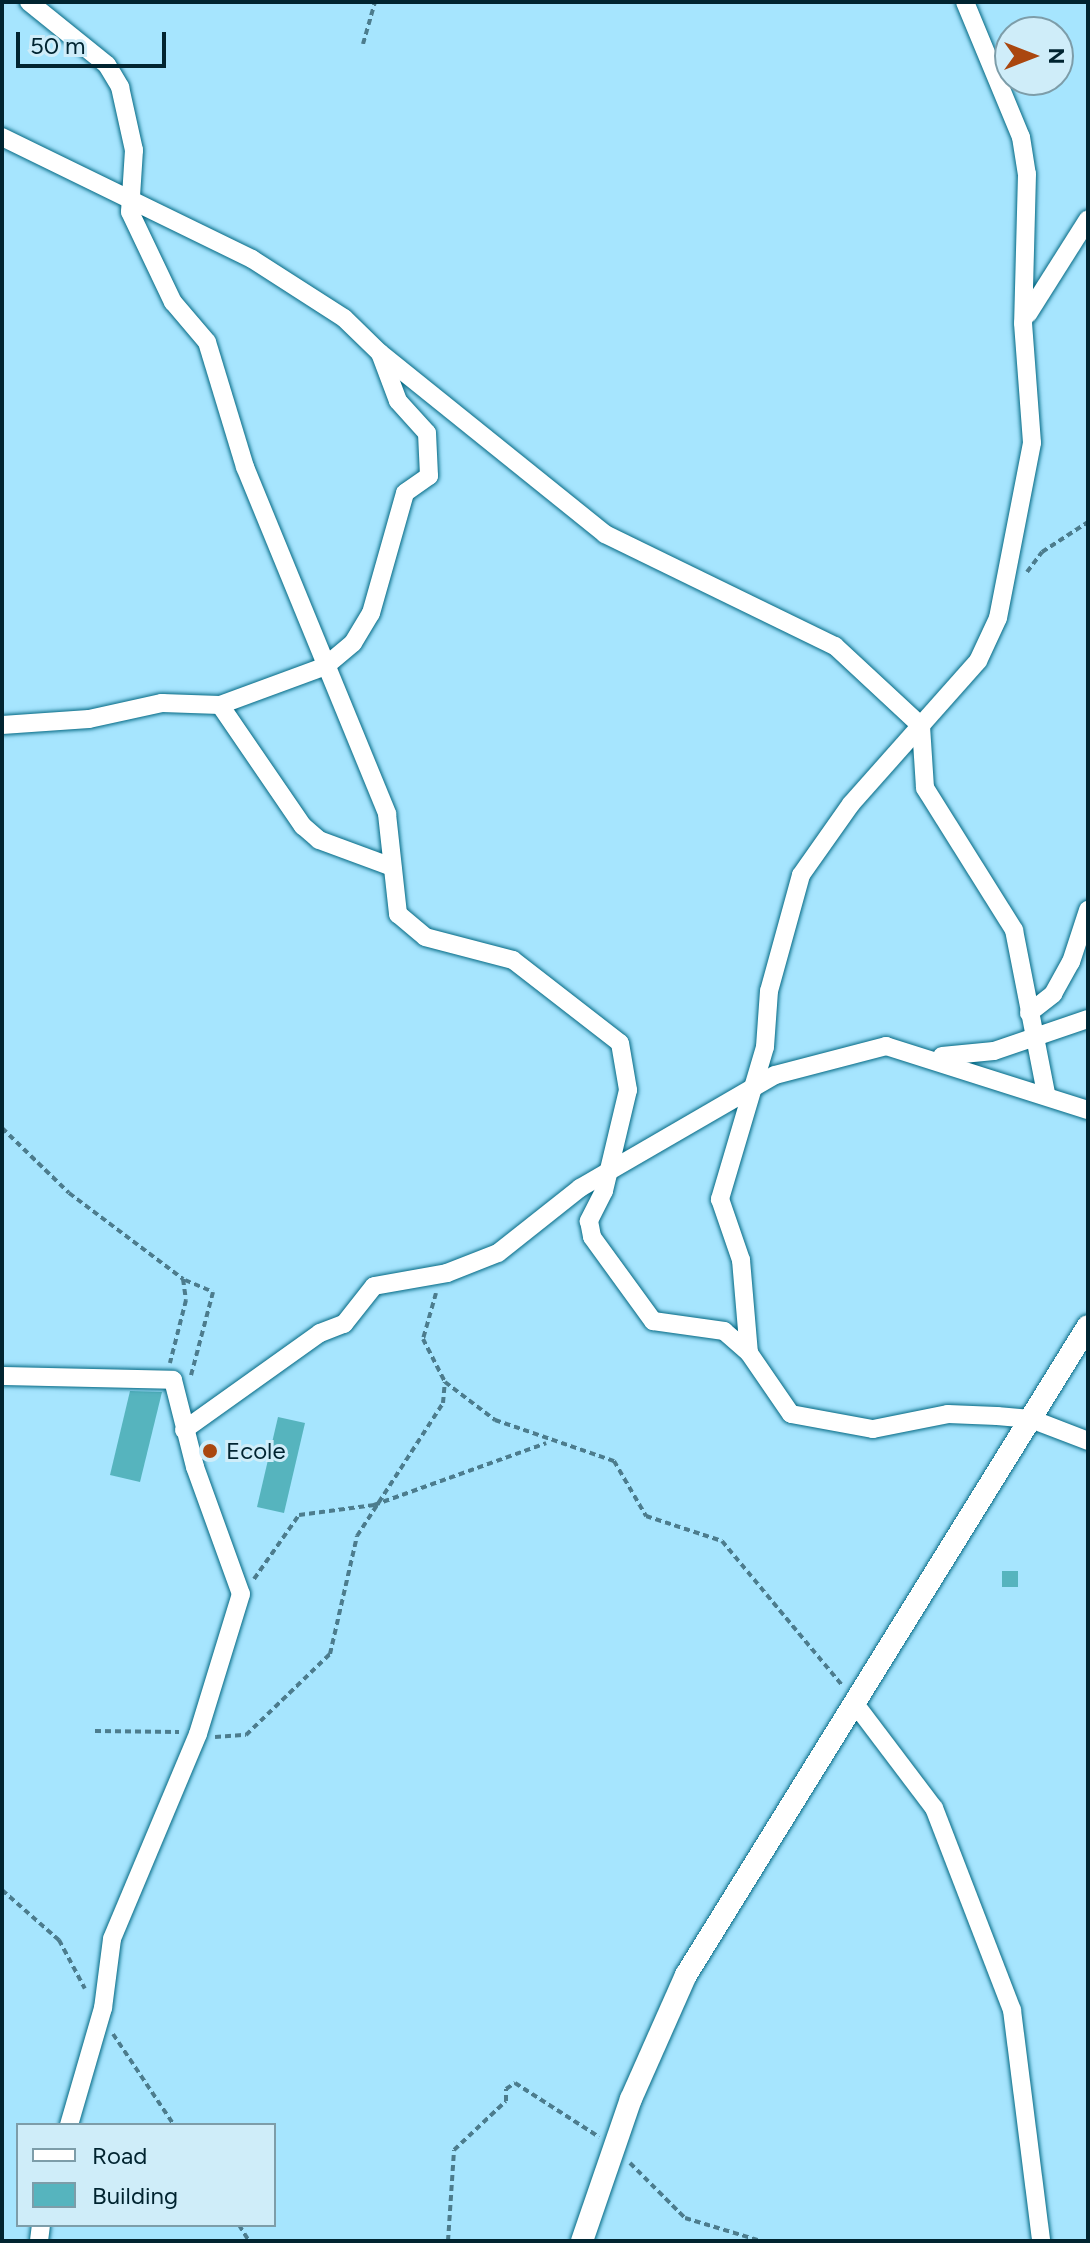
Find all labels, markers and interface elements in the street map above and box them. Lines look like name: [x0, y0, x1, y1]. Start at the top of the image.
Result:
scale bar: [20, 16, 170, 66]
north arrow: [994, 16, 1074, 96]
text: 50 m: [30, 31, 86, 60]
text: N: [1043, 47, 1070, 65]
place label: Ecole: [226, 1437, 285, 1465]
marker: Ecole: [201, 1442, 219, 1460]
legend: [16, 2123, 276, 2227]
text: Road: [92, 2141, 147, 2170]
text: Building: [92, 2181, 178, 2210]

